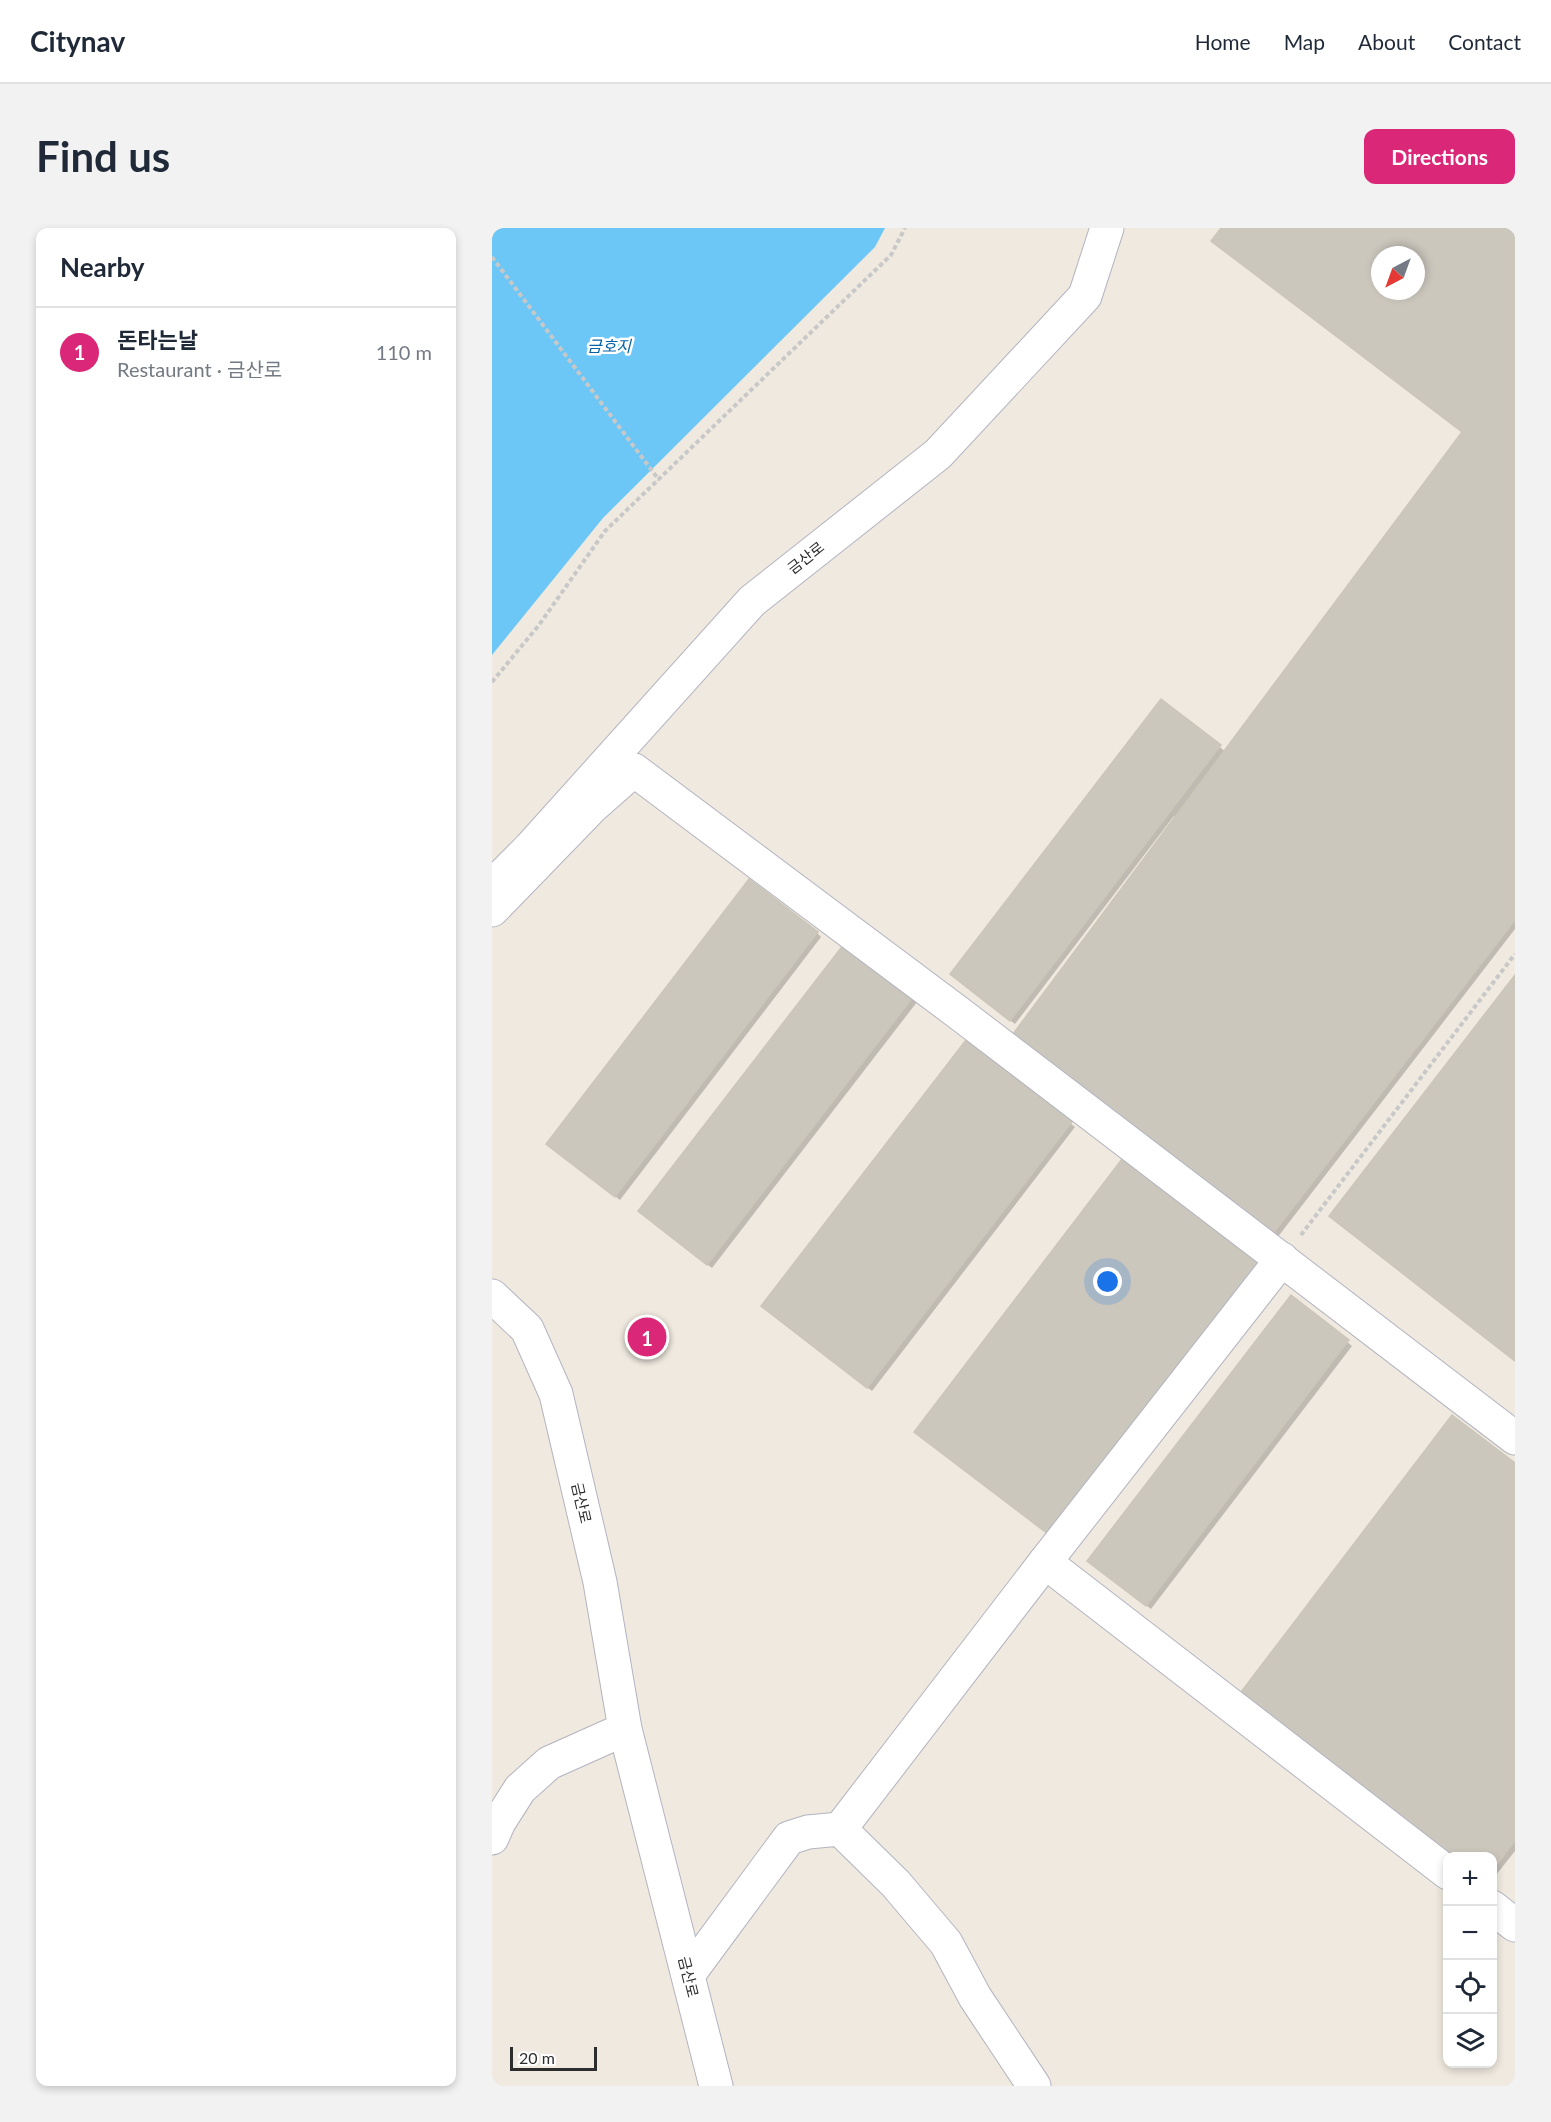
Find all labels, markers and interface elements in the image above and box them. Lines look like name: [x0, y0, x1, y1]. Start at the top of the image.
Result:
text: Citynav: [30, 24, 125, 58]
text: Home: [1195, 29, 1251, 54]
text: Map: [1284, 29, 1325, 54]
text: About: [1358, 29, 1415, 54]
text: Contact: [1448, 29, 1521, 54]
button: Directions: [1364, 129, 1515, 184]
text: Find us: [36, 131, 170, 181]
north arrow: [1371, 246, 1425, 300]
text: Nearby: [60, 251, 145, 283]
text: 돈타는날: [117, 326, 198, 353]
water label: 금호지: [587, 336, 632, 355]
text: 1: [74, 340, 85, 364]
text: 110 m: [376, 340, 432, 364]
text: Restaurant · 금산로: [117, 357, 282, 381]
street label: 금산로: [784, 537, 827, 577]
your location: [1093, 1267, 1122, 1296]
pin: 1: [628, 1314, 666, 1360]
street label: 금산로: [569, 1481, 595, 1525]
map controls: [1443, 1852, 1497, 2068]
button: +: [1443, 1852, 1497, 1906]
button: −: [1443, 1906, 1497, 1960]
street label: 금산로: [675, 1954, 703, 1999]
button: locate: [1443, 1960, 1497, 2014]
button: layers: [1443, 2014, 1497, 2068]
scale bar: [510, 2044, 597, 2072]
text: 20 m: [519, 2048, 555, 2067]

